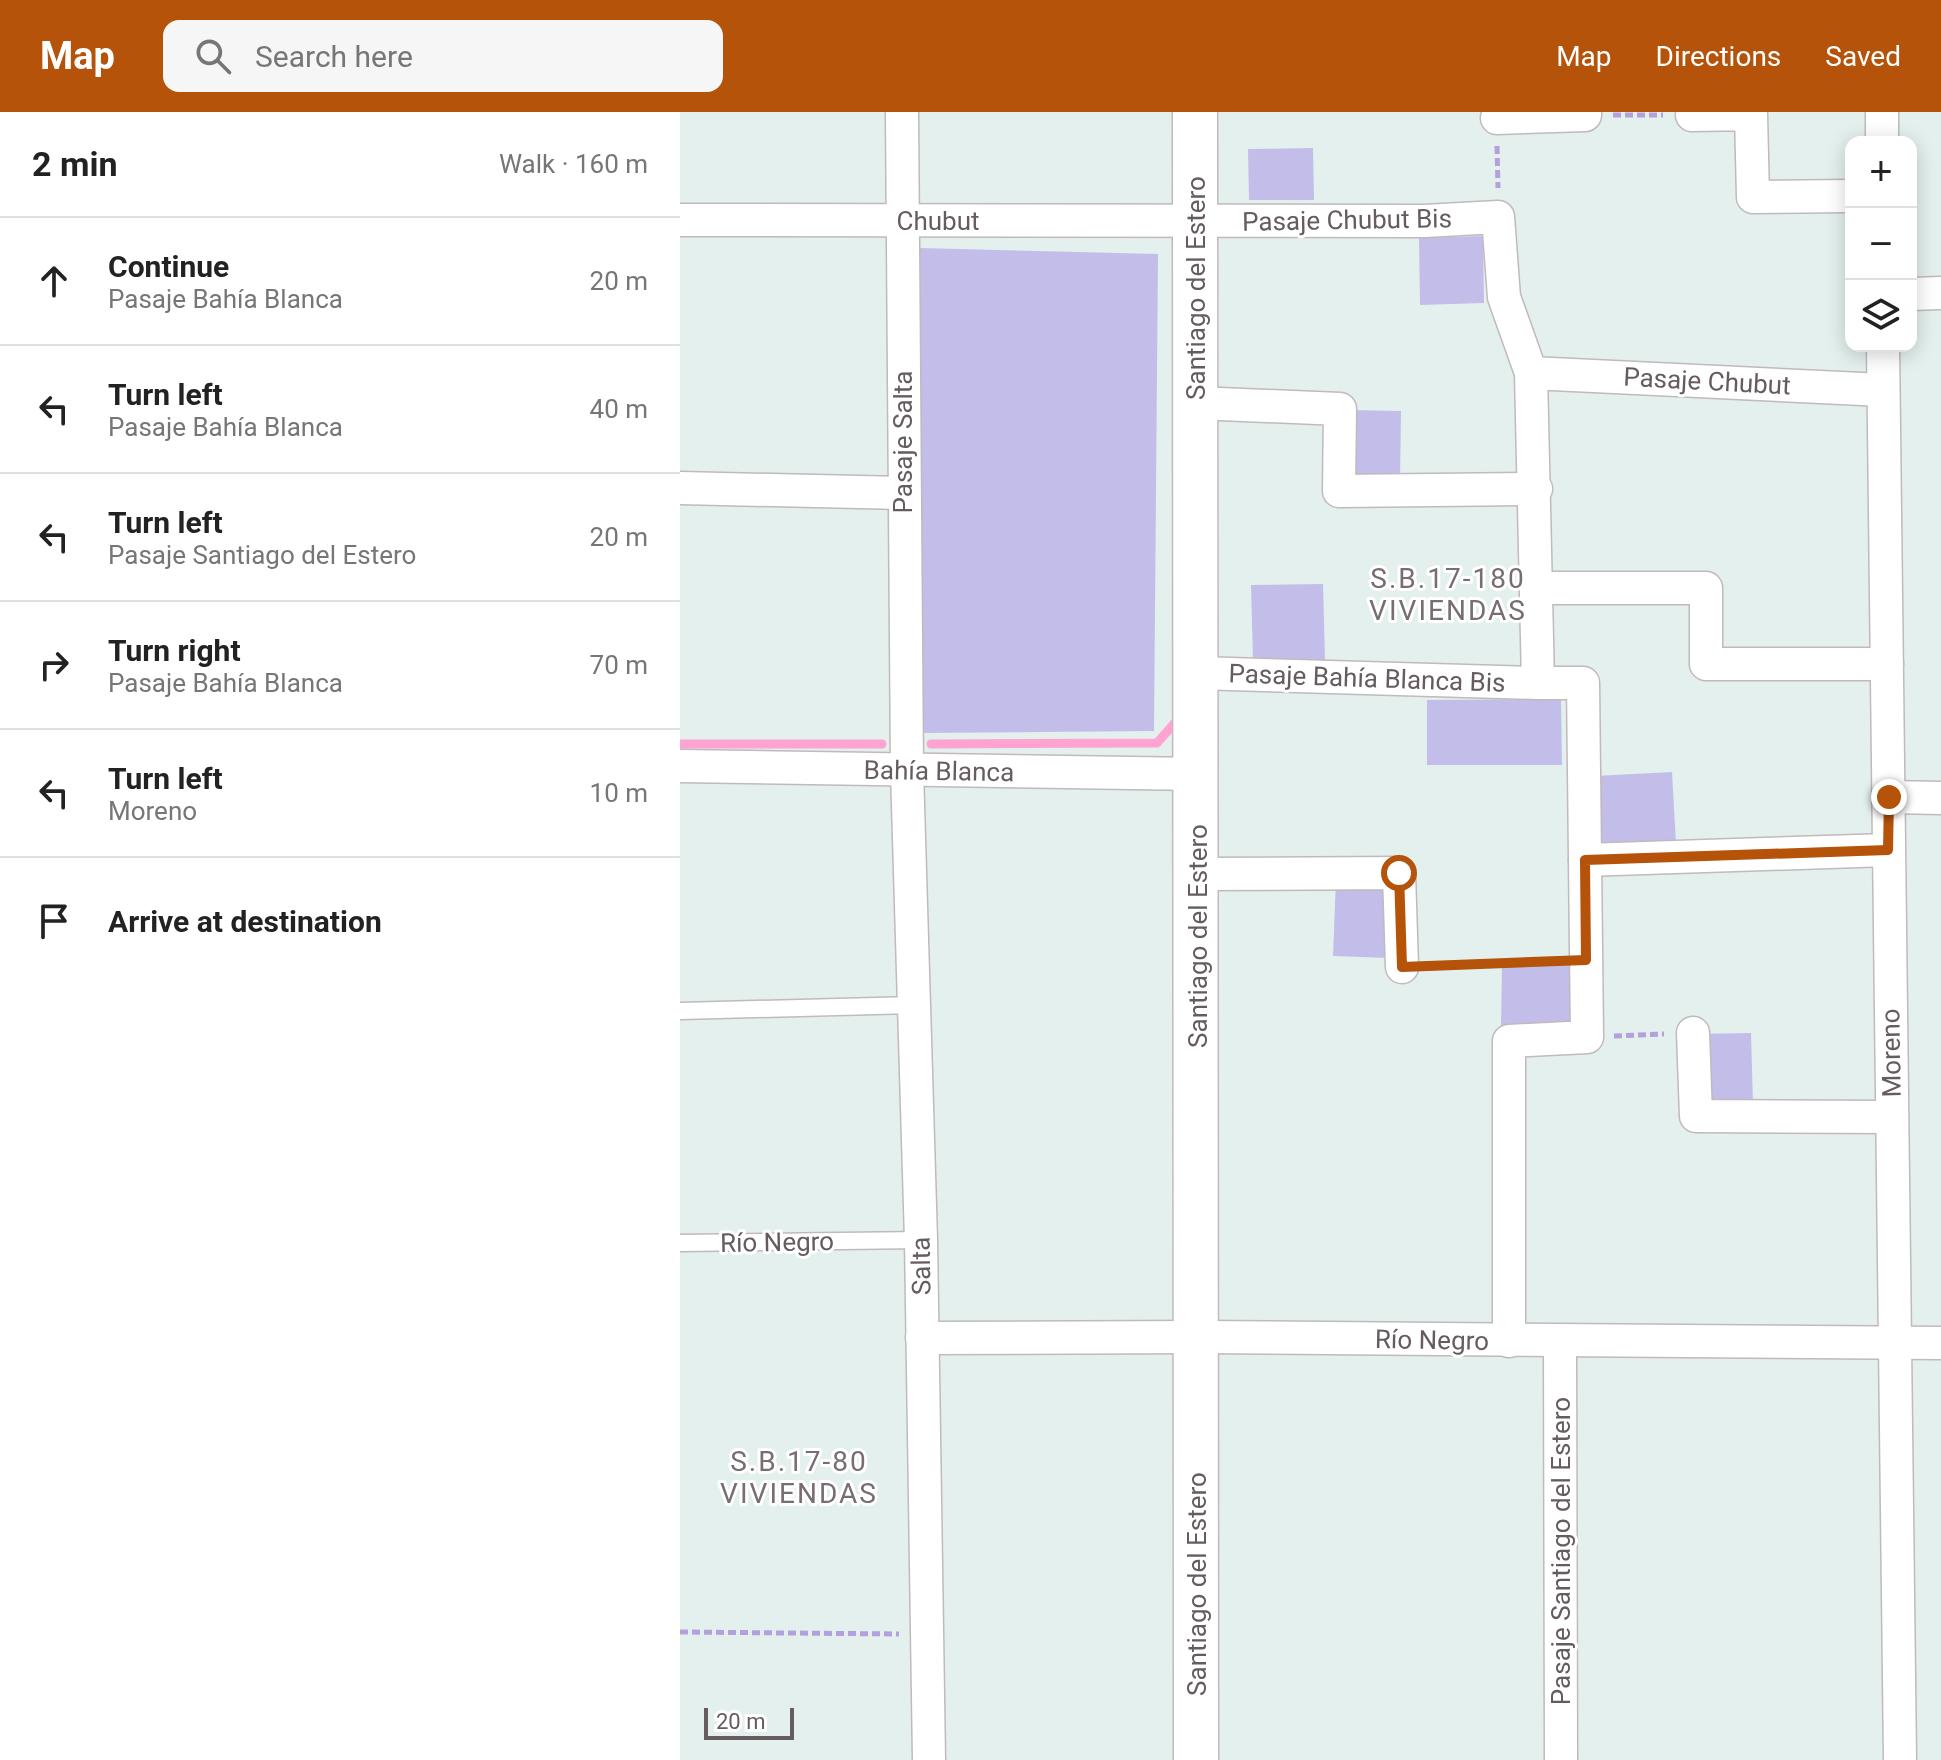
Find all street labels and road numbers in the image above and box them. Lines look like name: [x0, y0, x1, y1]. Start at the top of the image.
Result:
street label: Santiago del Estero: [1181, 176, 1211, 400]
street label: Pasaje Chubut Bis: [1242, 203, 1452, 237]
street label: Chubut: [896, 206, 980, 236]
street label: Pasaje Chubut: [1623, 362, 1791, 400]
street label: Pasaje Salta: [888, 371, 918, 513]
street label: Pasaje Bahía Blanca Bis: [1228, 658, 1506, 698]
street label: Bahía Blanca: [864, 755, 1014, 787]
street label: Santiago del Estero: [1183, 824, 1213, 1048]
street label: Moreno: [1875, 1008, 1907, 1098]
street label: Río Negro: [720, 1226, 834, 1258]
street label: Salta: [905, 1236, 937, 1296]
street label: Río Negro: [1375, 1324, 1489, 1356]
street label: Pasaje Santiago del Estero: [1546, 1397, 1576, 1705]
street label: Santiago del Estero: [1182, 1472, 1212, 1696]

